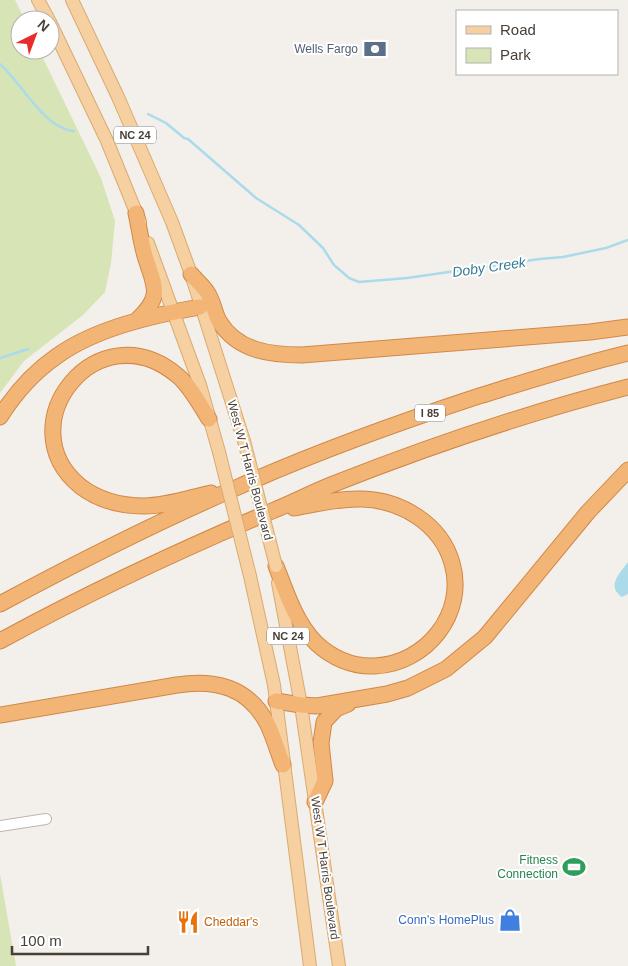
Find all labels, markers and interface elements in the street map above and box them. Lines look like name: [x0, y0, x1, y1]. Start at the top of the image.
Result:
north arrow: [10, 10, 60, 60]
legend: [456, 10, 618, 75]
text: N: [35, 16, 53, 35]
text: Road: [500, 21, 536, 38]
bank icon: Wells Fargo: [362, 36, 388, 62]
place label: Wells Fargo: [294, 42, 358, 56]
text: Park: [500, 46, 531, 63]
road number: NC 24: [114, 126, 156, 144]
water label: Doby Creek: [451, 254, 528, 280]
street label: West W T Harris Boulevard: [225, 398, 275, 542]
road number: I 85: [415, 404, 445, 422]
road number: NC 24: [267, 628, 309, 644]
street label: West W T Harris Boulevard: [308, 795, 342, 941]
place label: Fitness Connection: [497, 853, 558, 881]
sports icon: Fitness Connection: [561, 854, 587, 880]
shop icon: Conn's HomePlus: [497, 907, 523, 933]
restaurant icon: Cheddar's: [175, 909, 201, 935]
place label: Conn's HomePlus: [398, 913, 494, 927]
place label: Cheddar's: [204, 915, 258, 929]
scale bar: [12, 924, 149, 956]
text: 100 m: [20, 932, 62, 949]

